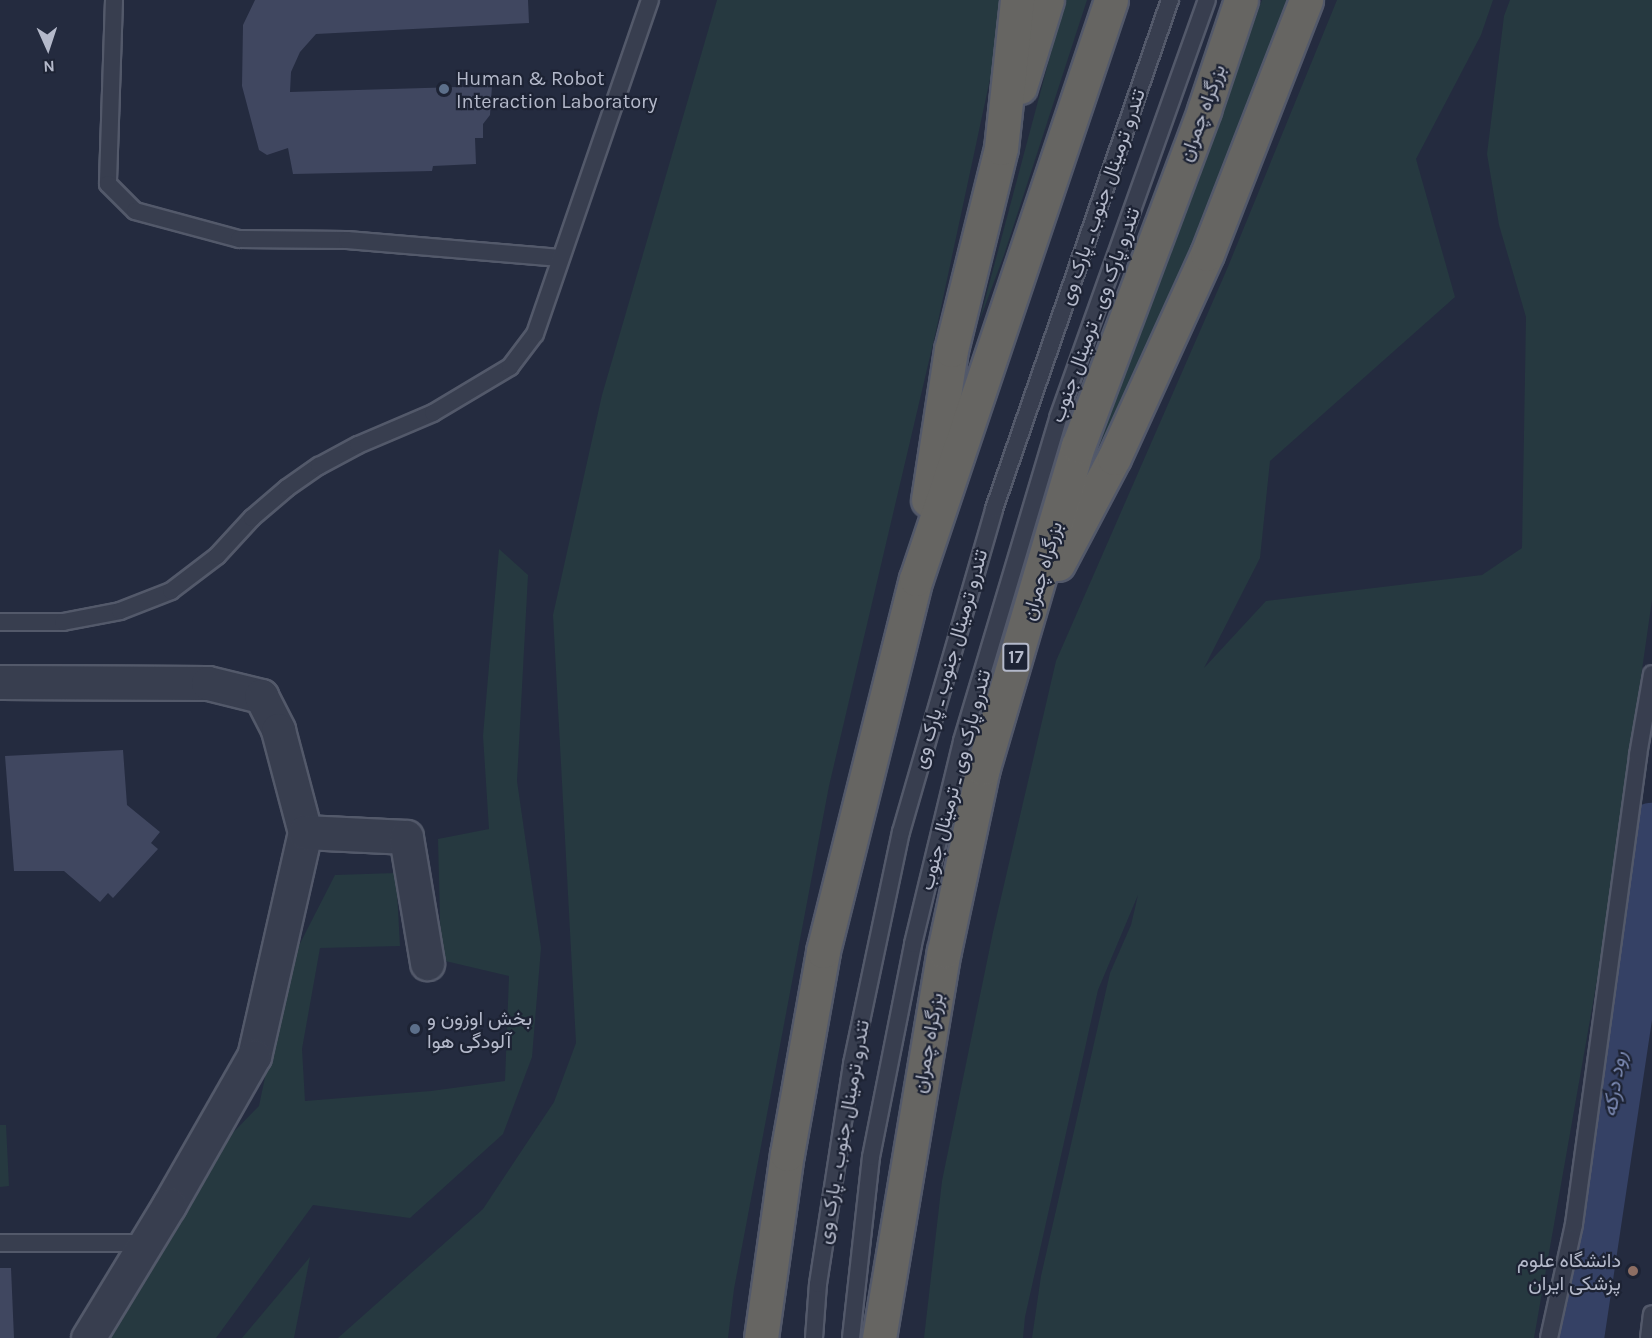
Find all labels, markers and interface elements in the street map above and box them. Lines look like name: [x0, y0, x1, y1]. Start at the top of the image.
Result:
north arrow: [18, 18, 78, 78]
text: N: [43, 57, 55, 76]
street label: بزرگراه چمران: [1173, 61, 1231, 165]
place label: Human & Robot Interaction Laboratory: [456, 66, 658, 113]
marker: Human & Robot Interaction Laboratory: [437, 82, 451, 96]
street label: تندرو ترمینال جنوب ـ پارک وی: [1054, 86, 1150, 308]
street label: تندرو پارک وی ـ ترمینال جنوب: [1045, 204, 1145, 426]
street label: بزرگراه چمران: [1016, 519, 1068, 623]
street label: تندرو ترمینال جنوب ـ پارک وی: [907, 547, 993, 771]
road number: 17: [1001, 642, 1031, 672]
street label: تندرو پارک وی ـ ترمینال جنوب: [914, 667, 996, 893]
street label: بزرگراه چمران: [907, 991, 949, 1095]
place label: بخش اوزون و آلودگی هوا: [427, 1006, 532, 1053]
street label: تندرو ترمینال جنوب ـ پارک وی: [811, 1018, 875, 1246]
marker: بخش اوزون و آلودگی هوا: [408, 1022, 422, 1036]
water label: رود درکه: [1596, 1049, 1632, 1119]
place label: دانشگاه علوم پزشکی ایران: [1517, 1248, 1621, 1295]
marker: دانشگاه علوم پزشکی ایران: [1626, 1264, 1640, 1278]

